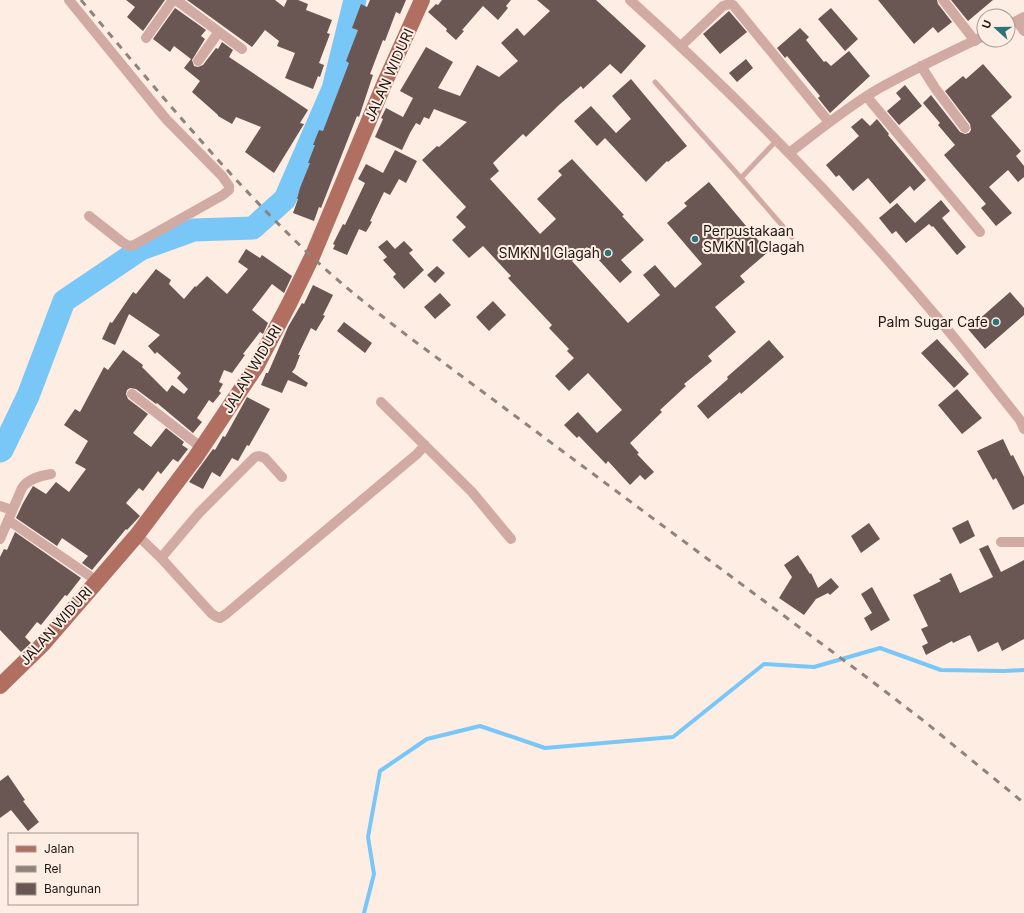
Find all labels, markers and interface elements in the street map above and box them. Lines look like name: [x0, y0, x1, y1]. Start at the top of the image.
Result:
north arrow: [976, 8, 1016, 48]
text: U: [979, 18, 995, 31]
street label: JALAN WIDURI: [360, 26, 417, 124]
place label: Perpustakaan SMKN 1 Glagah: [703, 222, 805, 255]
marker: Perpustakaan SMKN 1 Glagah: [690, 234, 700, 244]
place label: SMKN 1 Glagah: [498, 244, 600, 261]
marker: SMKN 1 Glagah: [603, 248, 613, 258]
place label: Palm Sugar Cafe: [878, 313, 988, 330]
marker: Palm Sugar Cafe: [991, 317, 1001, 327]
street label: JALAN WIDURI: [218, 321, 285, 416]
street label: JALAN WIDURI: [16, 583, 96, 669]
legend: [8, 833, 138, 905]
text: Jalan: [44, 841, 74, 856]
text: Rel: [44, 861, 61, 876]
text: Bangunan: [44, 881, 101, 896]

